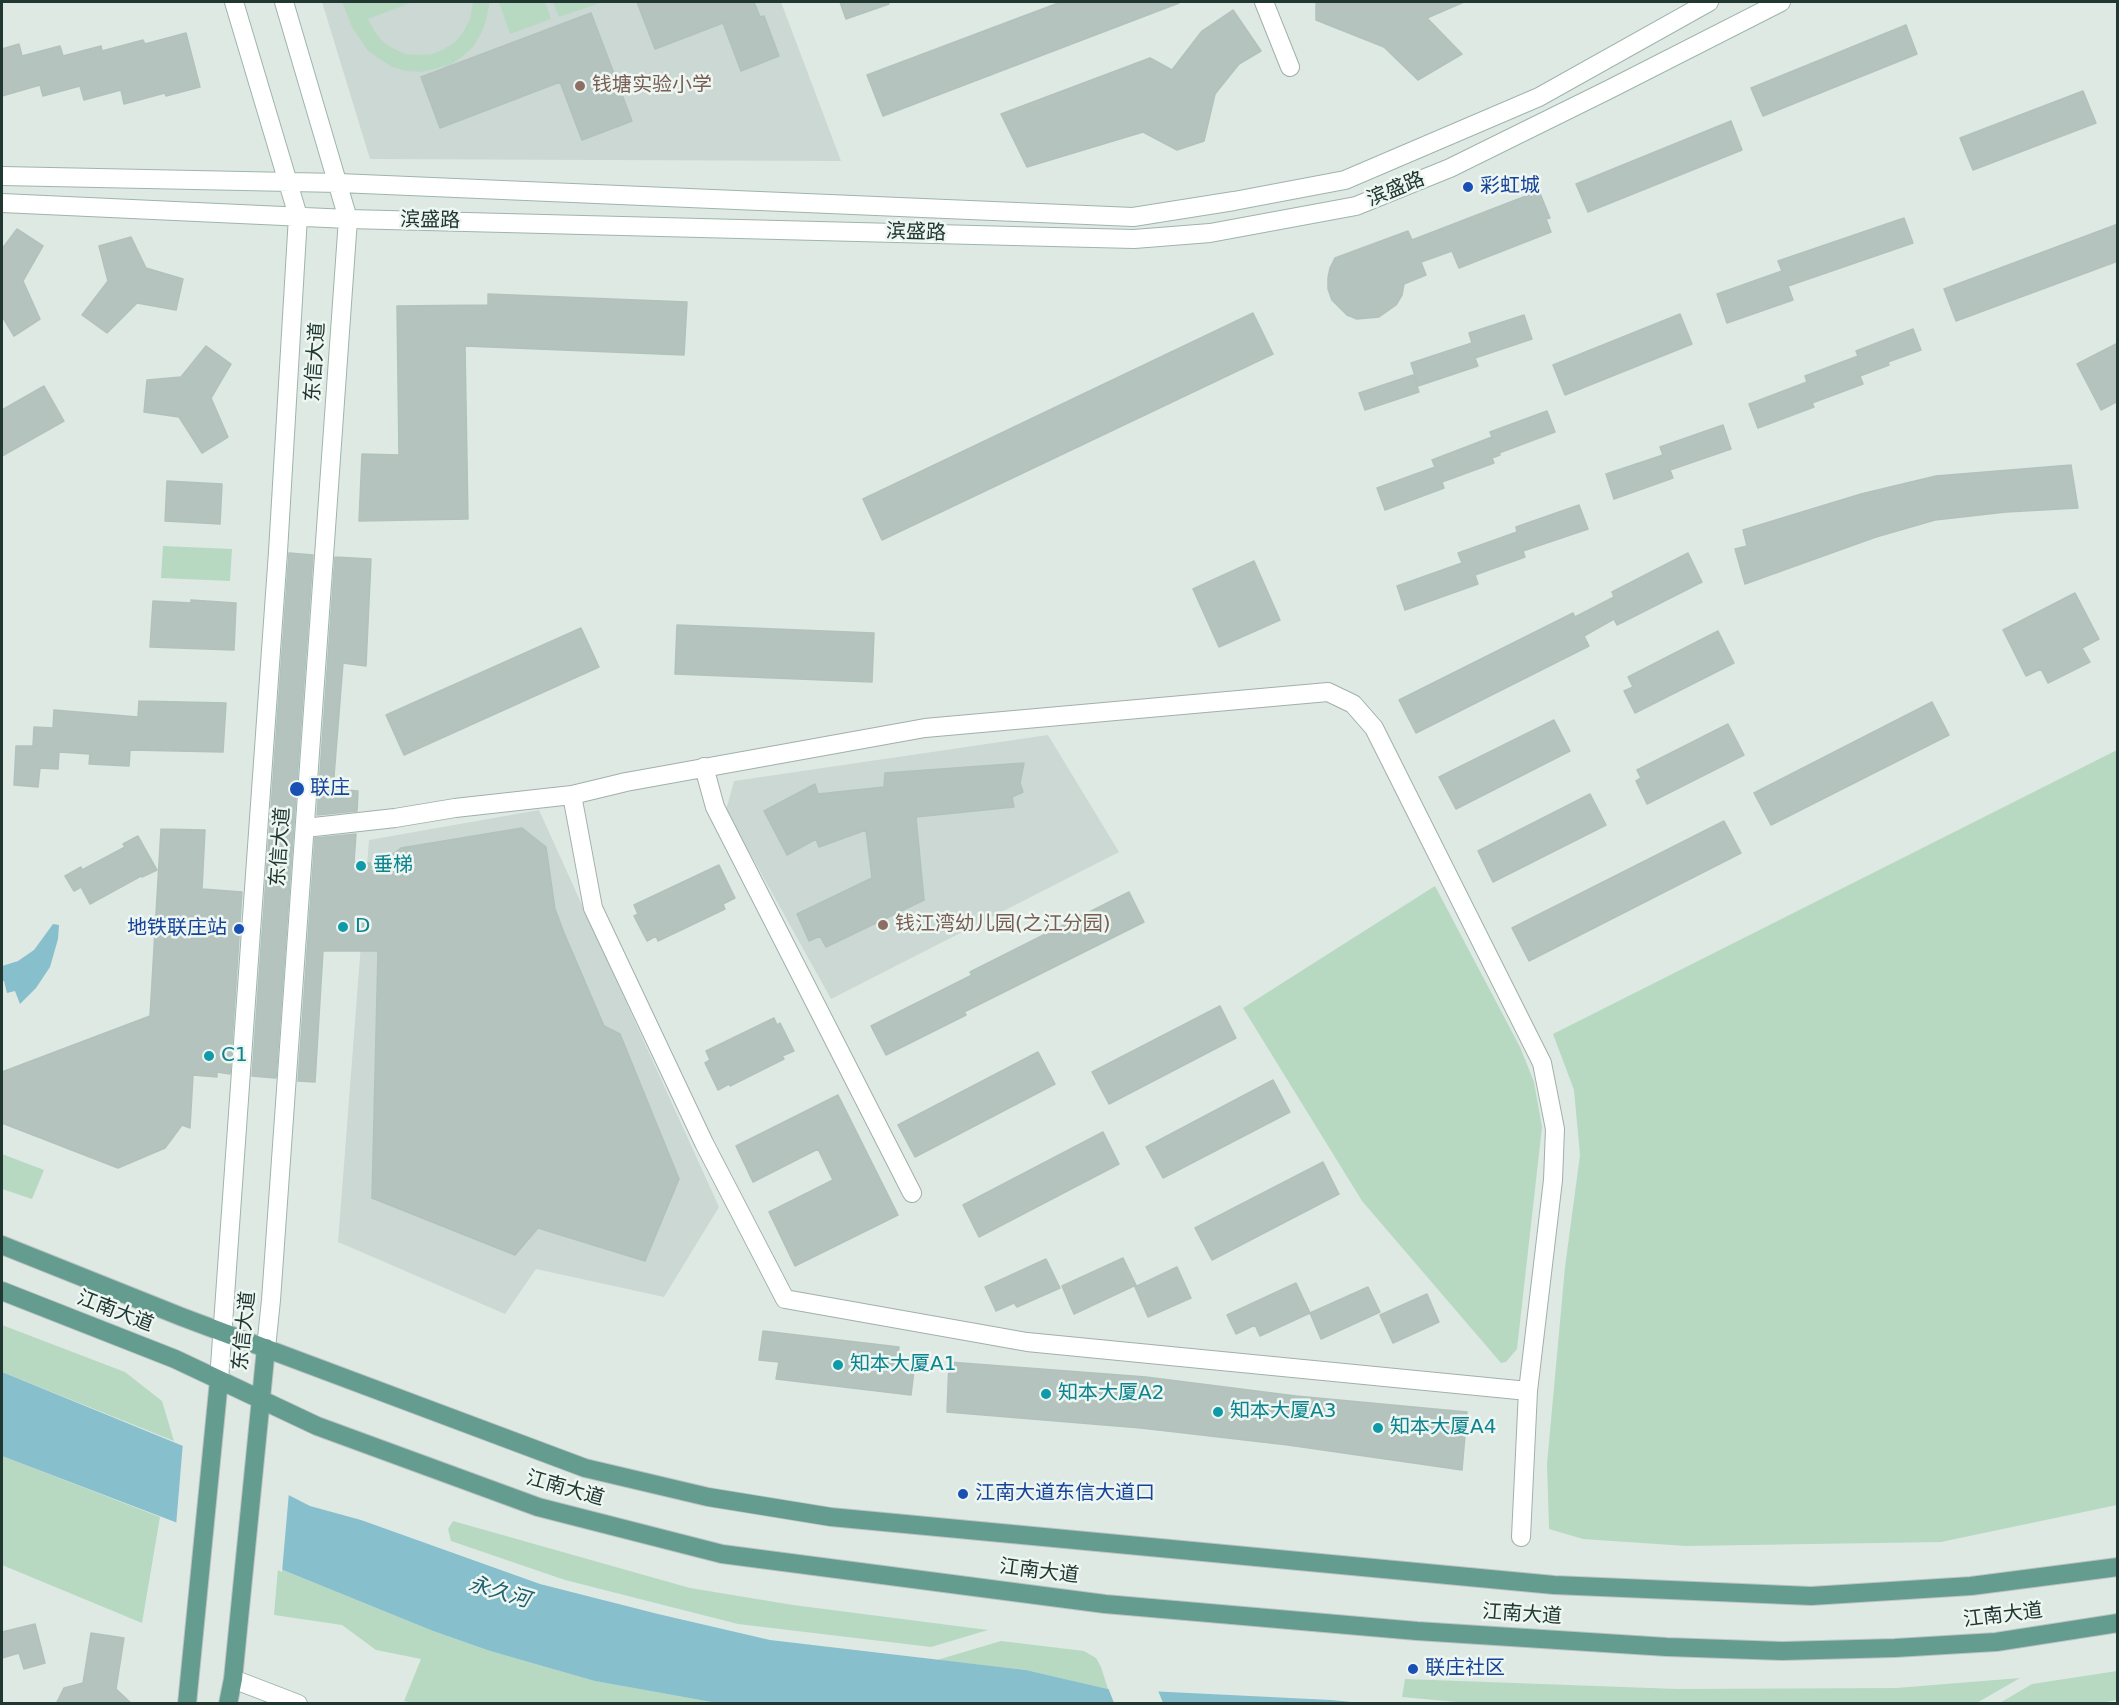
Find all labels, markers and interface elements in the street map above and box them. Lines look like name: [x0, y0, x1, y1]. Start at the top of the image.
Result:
place label: 钱塘实验小学: [592, 74, 712, 98]
marker: 钱塘实验小学: [573, 79, 587, 93]
street label: 滨盛路: [1364, 168, 1428, 212]
place label: 彩虹城: [1480, 175, 1540, 199]
marker: 彩虹城: [1461, 180, 1475, 194]
street label: 滨盛路: [400, 208, 460, 234]
street label: 滨盛路: [886, 220, 946, 246]
street label: 东信大道: [301, 321, 331, 403]
place label: 联庄: [310, 777, 350, 801]
marker: 联庄: [288, 780, 306, 798]
street label: 东信大道: [266, 806, 296, 888]
place label: 垂梯: [373, 854, 413, 878]
marker: 垂梯: [354, 859, 368, 873]
place label: 钱江湾幼儿园(之江分园): [895, 913, 1111, 937]
place label: D: [355, 915, 370, 939]
place label: 地铁联庄站: [127, 917, 227, 941]
marker: 钱江湾幼儿园(之江分园): [876, 918, 890, 932]
marker: D: [336, 920, 350, 934]
marker: 地铁联庄站: [232, 922, 246, 936]
place label: C1: [221, 1044, 248, 1068]
marker: C1: [202, 1049, 216, 1063]
street label: 江南大道: [73, 1286, 157, 1338]
street label: 东信大道: [229, 1290, 261, 1372]
place label: 知本大厦A1: [850, 1353, 956, 1377]
marker: 知本大厦A1: [831, 1358, 845, 1372]
place label: 知本大厦A2: [1058, 1382, 1164, 1406]
marker: 知本大厦A2: [1039, 1387, 1053, 1401]
place label: 知本大厦A3: [1230, 1400, 1336, 1424]
marker: 知本大厦A3: [1211, 1405, 1225, 1419]
place label: 知本大厦A4: [1390, 1416, 1496, 1440]
marker: 知本大厦A4: [1371, 1421, 1385, 1435]
street label: 江南大道: [523, 1466, 607, 1512]
place label: 江南大道东信大道口: [975, 1482, 1155, 1506]
marker: 江南大道东信大道口: [956, 1487, 970, 1501]
street label: 江南大道: [998, 1555, 1080, 1589]
water label: 永久河: [465, 1572, 533, 1614]
street label: 江南大道: [1962, 1599, 2044, 1633]
street label: 江南大道: [1481, 1600, 1563, 1630]
place label: 联庄社区: [1425, 1657, 1505, 1681]
marker: 联庄社区: [1406, 1662, 1420, 1676]

